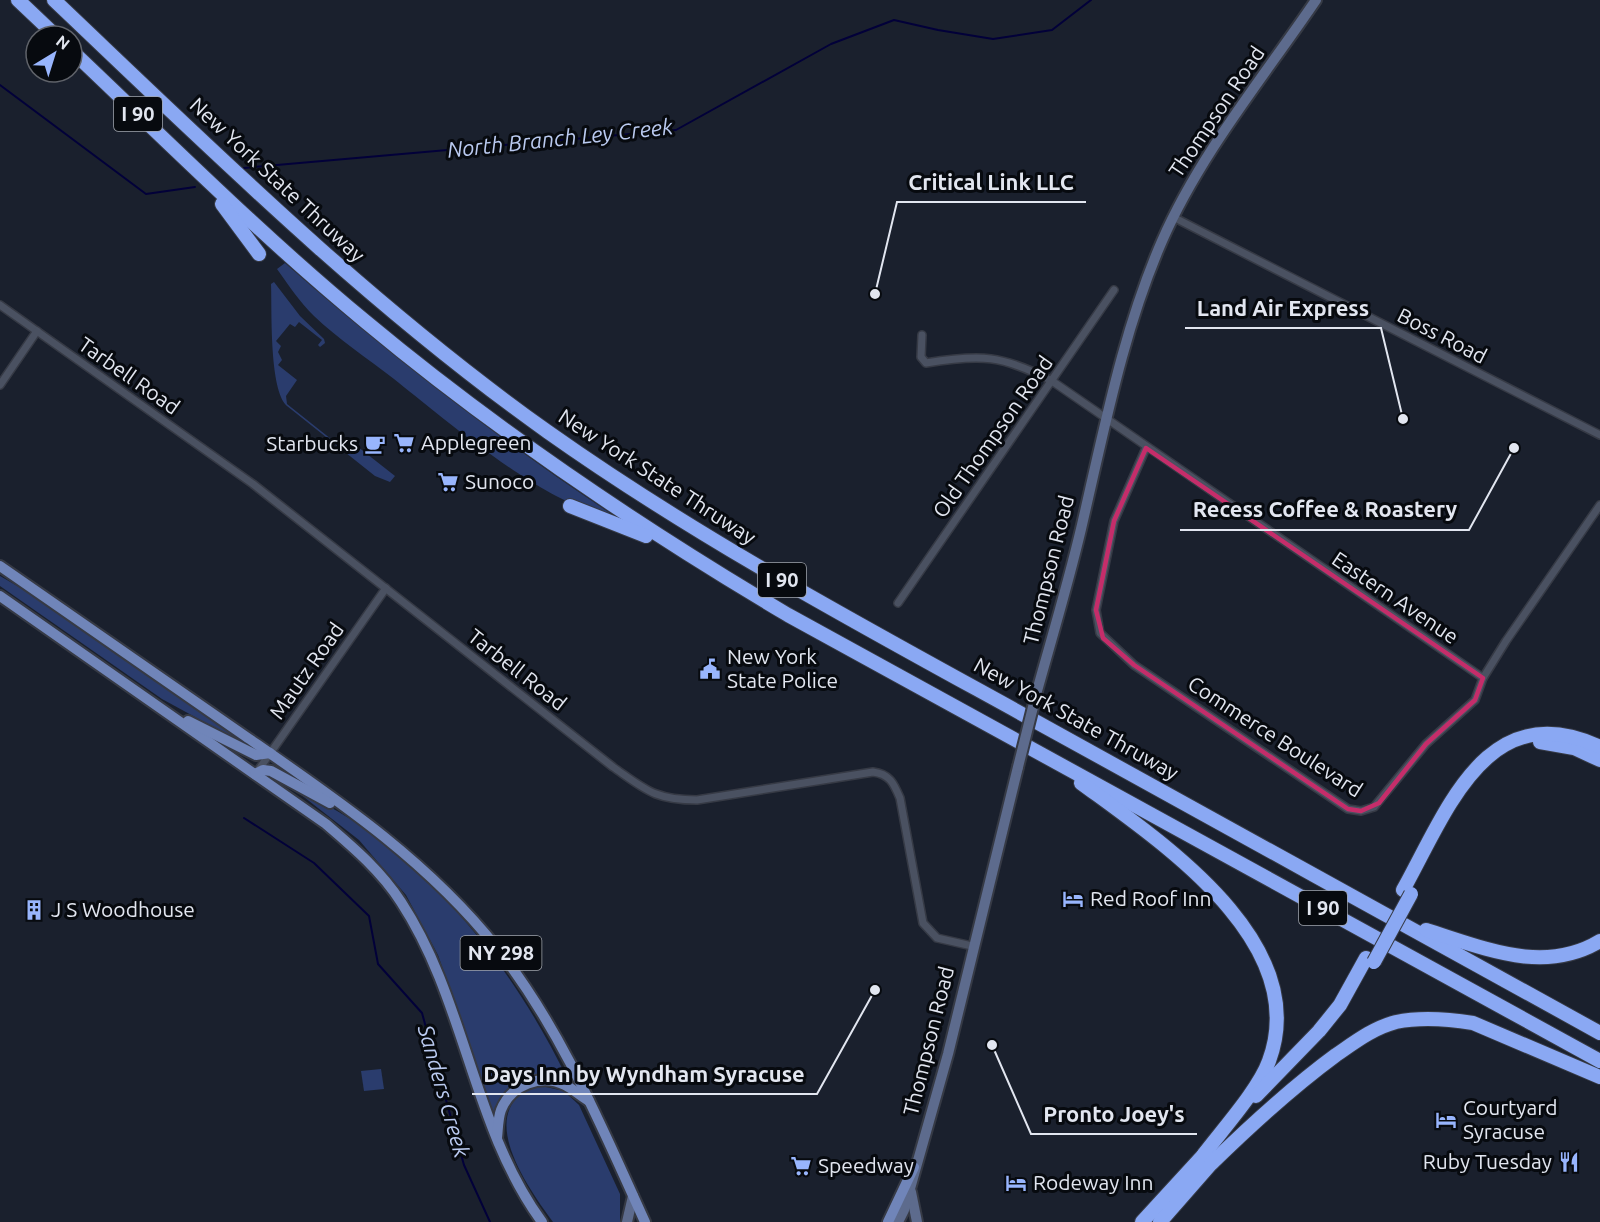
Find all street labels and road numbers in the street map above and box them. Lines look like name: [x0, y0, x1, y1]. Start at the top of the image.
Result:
street label: Thompson Road: [1163, 41, 1269, 182]
street label: New York State Thruway: [185, 92, 370, 266]
road number: I 90: [114, 97, 162, 131]
street label: Boss Road: [1394, 302, 1491, 368]
street label: Tarbell Road: [74, 332, 185, 419]
street label: Old Thompson Road: [927, 351, 1057, 522]
street label: New York State Thruway: [555, 403, 761, 549]
street label: Thompson Road: [1018, 493, 1078, 647]
street label: Eastern Avenue: [1328, 546, 1463, 648]
road number: I 90: [758, 563, 806, 597]
street label: Mautz Road: [264, 618, 348, 723]
street label: Tarbell Road: [464, 624, 571, 715]
street label: New York State Thruway: [970, 652, 1183, 784]
street label: Commerce Boulevard: [1184, 671, 1367, 801]
road number: I 90: [1299, 891, 1347, 925]
road number: NY 298: [460, 936, 542, 970]
street label: Thompson Road: [898, 964, 958, 1118]

